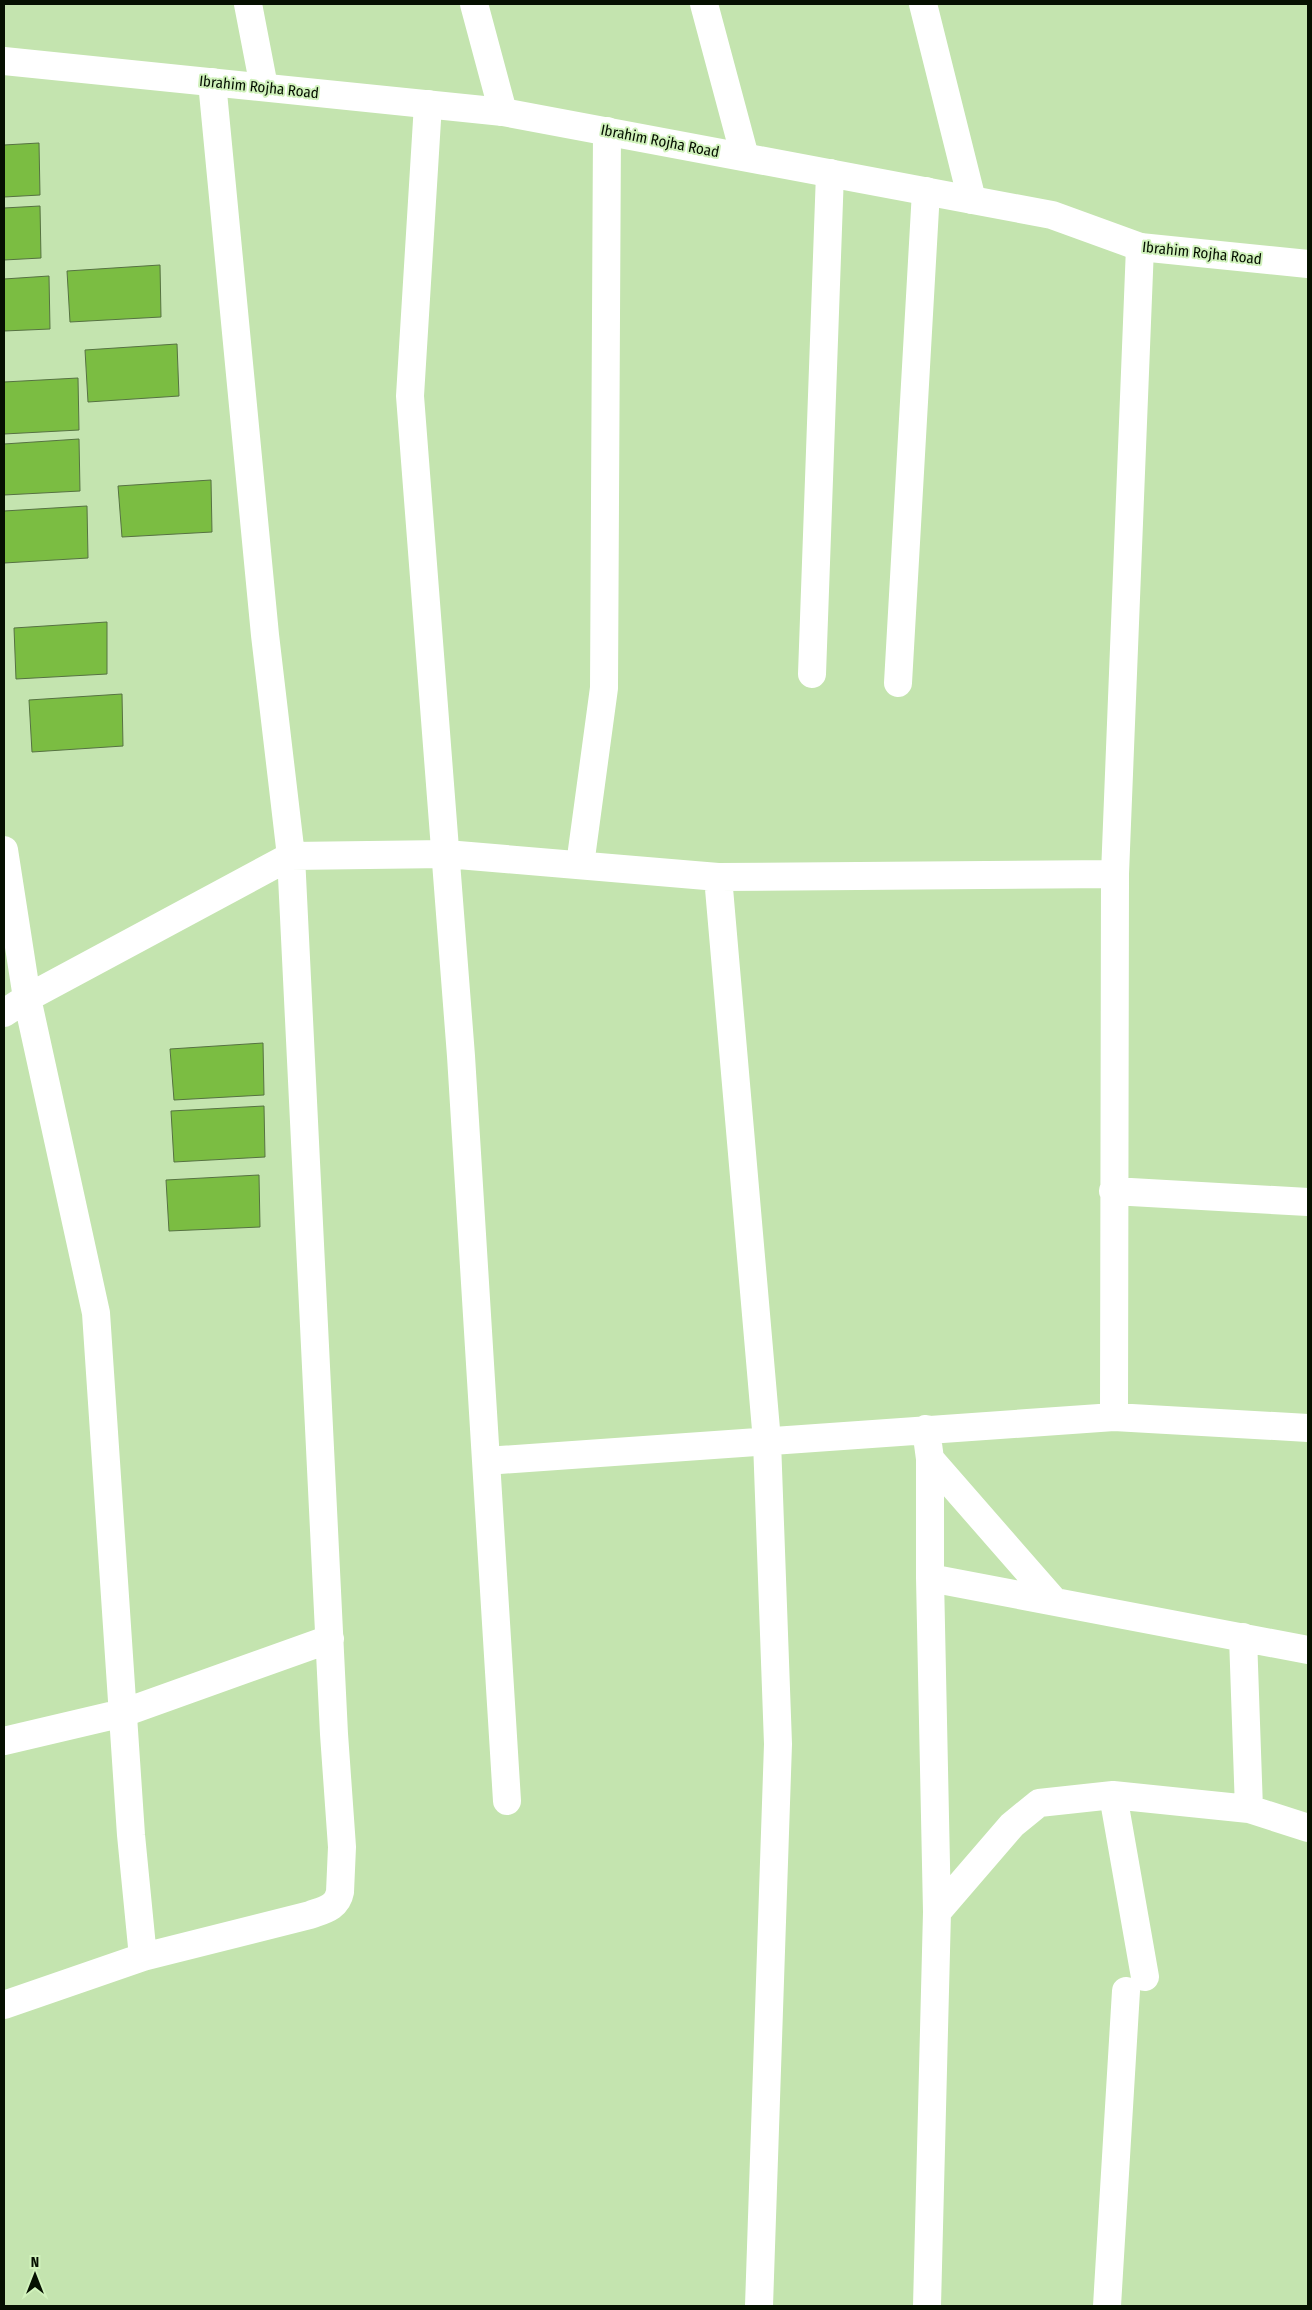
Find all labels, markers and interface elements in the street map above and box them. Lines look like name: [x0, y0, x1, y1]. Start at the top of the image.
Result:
street label: Ibrahim Rojha Road: [198, 72, 320, 102]
street label: Ibrahim Rojha Road: [599, 121, 721, 161]
street label: Ibrahim Rojha Road: [1141, 238, 1263, 268]
north arrow: [10, 2250, 60, 2300]
text: N: [31, 2254, 39, 2271]

